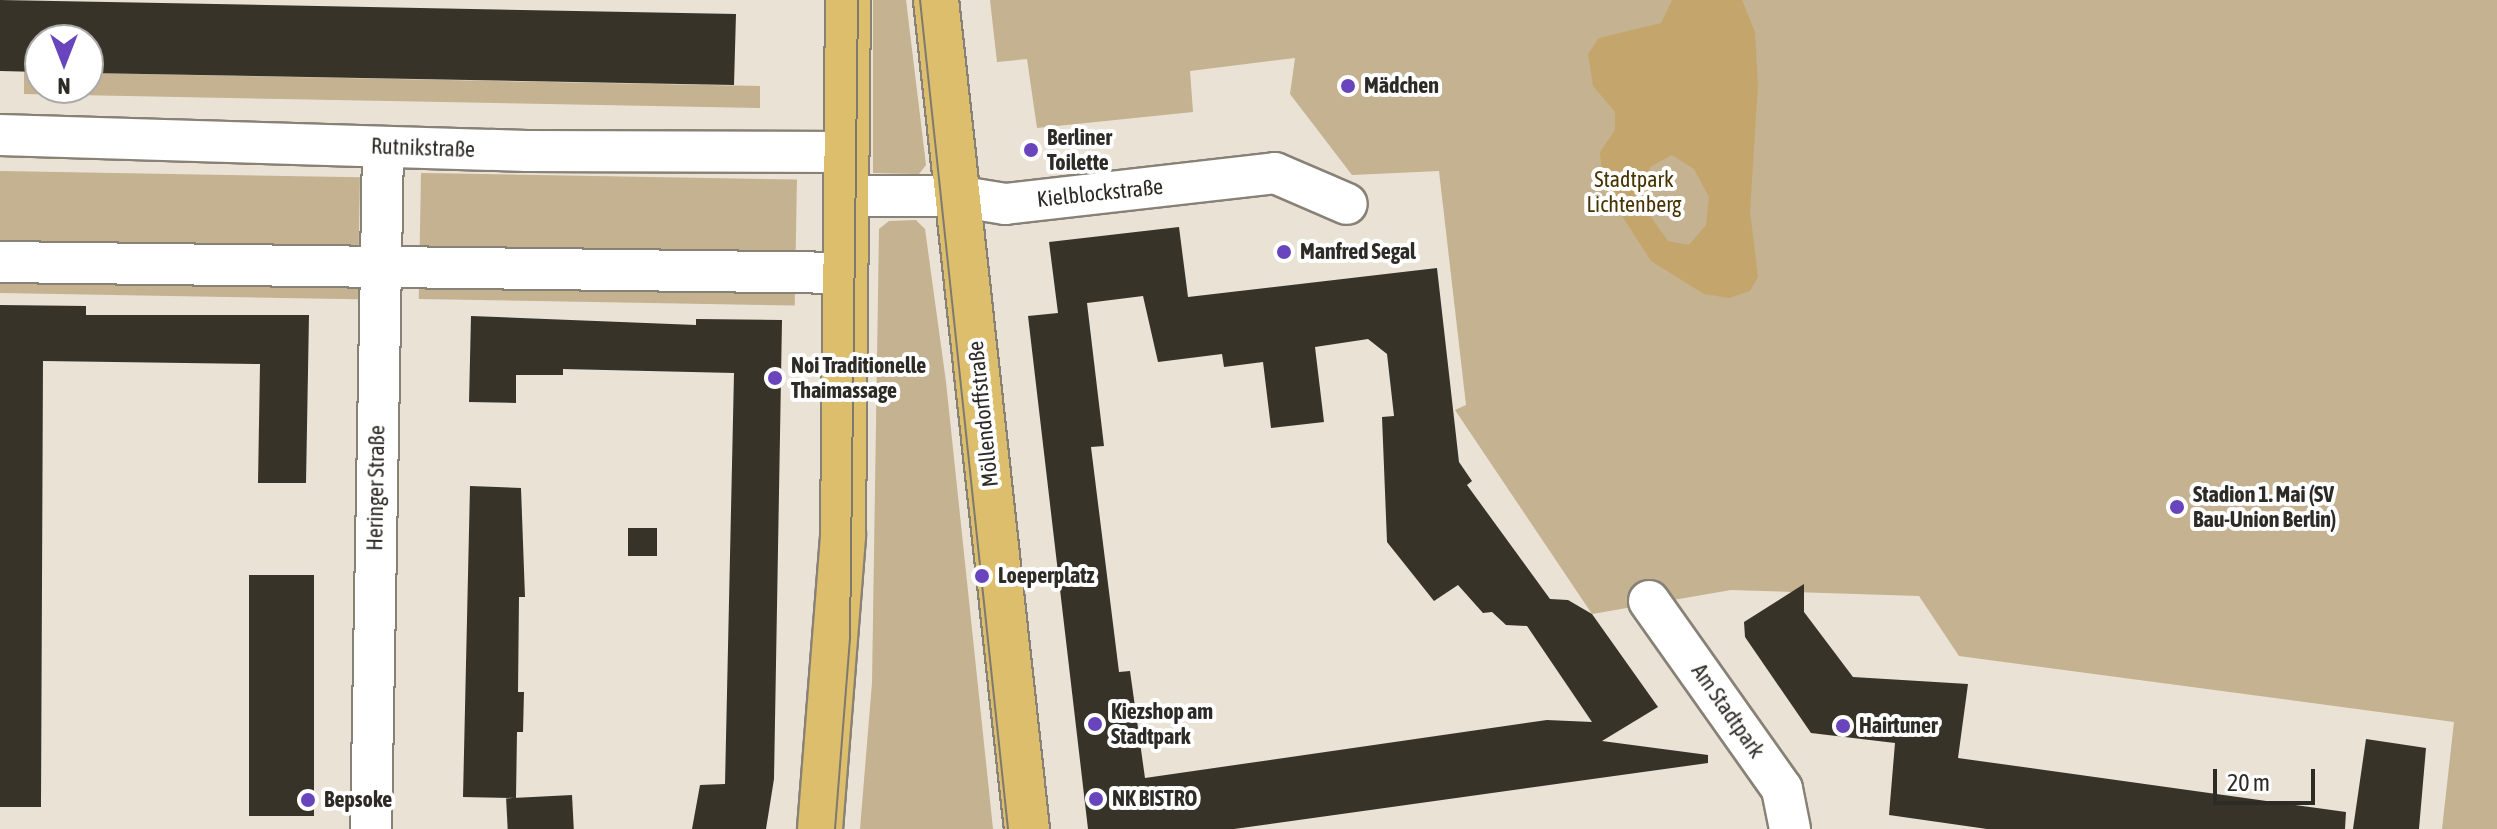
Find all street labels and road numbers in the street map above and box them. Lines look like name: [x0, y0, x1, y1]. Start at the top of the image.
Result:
street label: Rutnikstraße: [371, 133, 475, 163]
street label: Kielblockstraße: [1036, 173, 1164, 213]
street label: Möllendorffstraße: [962, 340, 1004, 488]
street label: Heringer Straße: [362, 425, 390, 551]
street label: Am Stadtpark: [1686, 659, 1770, 763]

